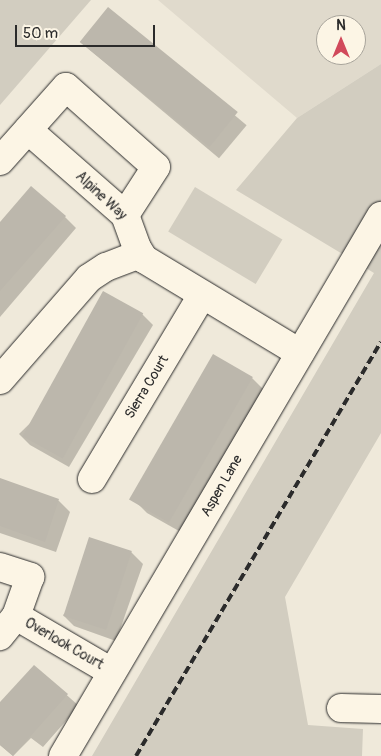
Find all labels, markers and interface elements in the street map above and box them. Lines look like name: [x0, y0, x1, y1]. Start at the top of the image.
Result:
scale bar: [18, 15, 158, 47]
north arrow: [316, 15, 366, 65]
text: N: [336, 17, 346, 34]
text: 50 m: [23, 24, 58, 43]
street label: Alpine Way: [72, 168, 130, 224]
street label: Sierra Court: [122, 352, 172, 422]
street label: Aspen Lane: [198, 452, 246, 520]
street label: Overlook Court: [22, 615, 106, 673]

